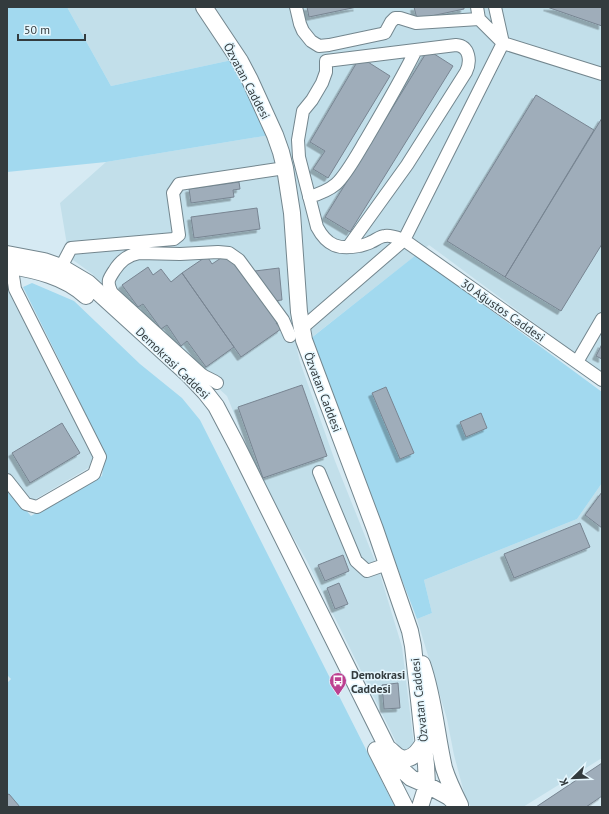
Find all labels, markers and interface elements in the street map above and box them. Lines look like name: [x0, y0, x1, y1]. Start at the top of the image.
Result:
scale bar: [18, 16, 85, 42]
text: 50 m: [24, 22, 50, 37]
street label: Özvatan Caddesi: [221, 40, 273, 122]
street label: 30 Ağustos Caddesi: [458, 275, 548, 345]
street label: Demokrasi Caddesi: [133, 324, 213, 402]
street label: Özvatan Caddesi: [301, 350, 345, 434]
street label: Özvatan Caddesi: [407, 657, 431, 743]
place label: Demokrasi Caddesi: [351, 667, 405, 696]
bus stop icon: Demokrasi Caddesi: [328, 671, 348, 696]
north arrow: [553, 758, 593, 798]
text: K: [556, 776, 572, 788]

